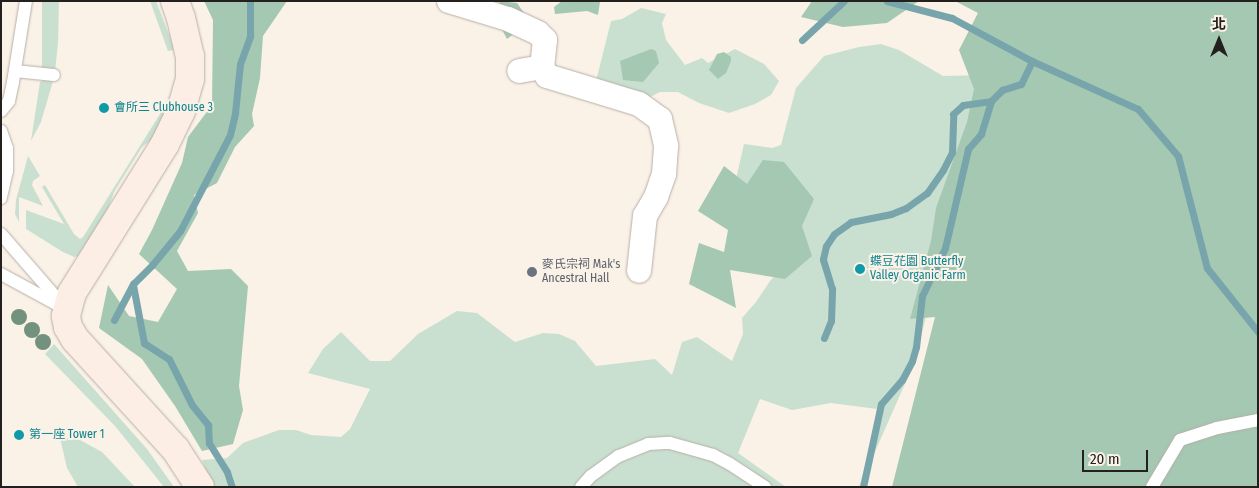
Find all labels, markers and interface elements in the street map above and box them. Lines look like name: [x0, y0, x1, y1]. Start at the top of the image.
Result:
north arrow: [1194, 15, 1244, 65]
text: 北: [1212, 16, 1226, 33]
place label: 會所三 Clubhouse 3: [114, 101, 213, 115]
marker: 會所三 Clubhouse 3: [98, 102, 110, 114]
place label: 蝶豆花園 Butterfly Valley Organic Farm: [870, 255, 966, 283]
place label: 麥氏宗祠 Mak's Ancestral Hall: [542, 258, 620, 286]
marker: 蝶豆花園 Butterfly Valley Organic Farm: [854, 263, 866, 275]
marker: 麥氏宗祠 Mak's Ancestral Hall: [526, 266, 538, 278]
place label: 第一座 Tower 1: [29, 428, 105, 442]
marker: 第一座 Tower 1: [13, 429, 25, 441]
scale bar: [1084, 440, 1150, 472]
text: 20 m: [1090, 450, 1120, 468]

